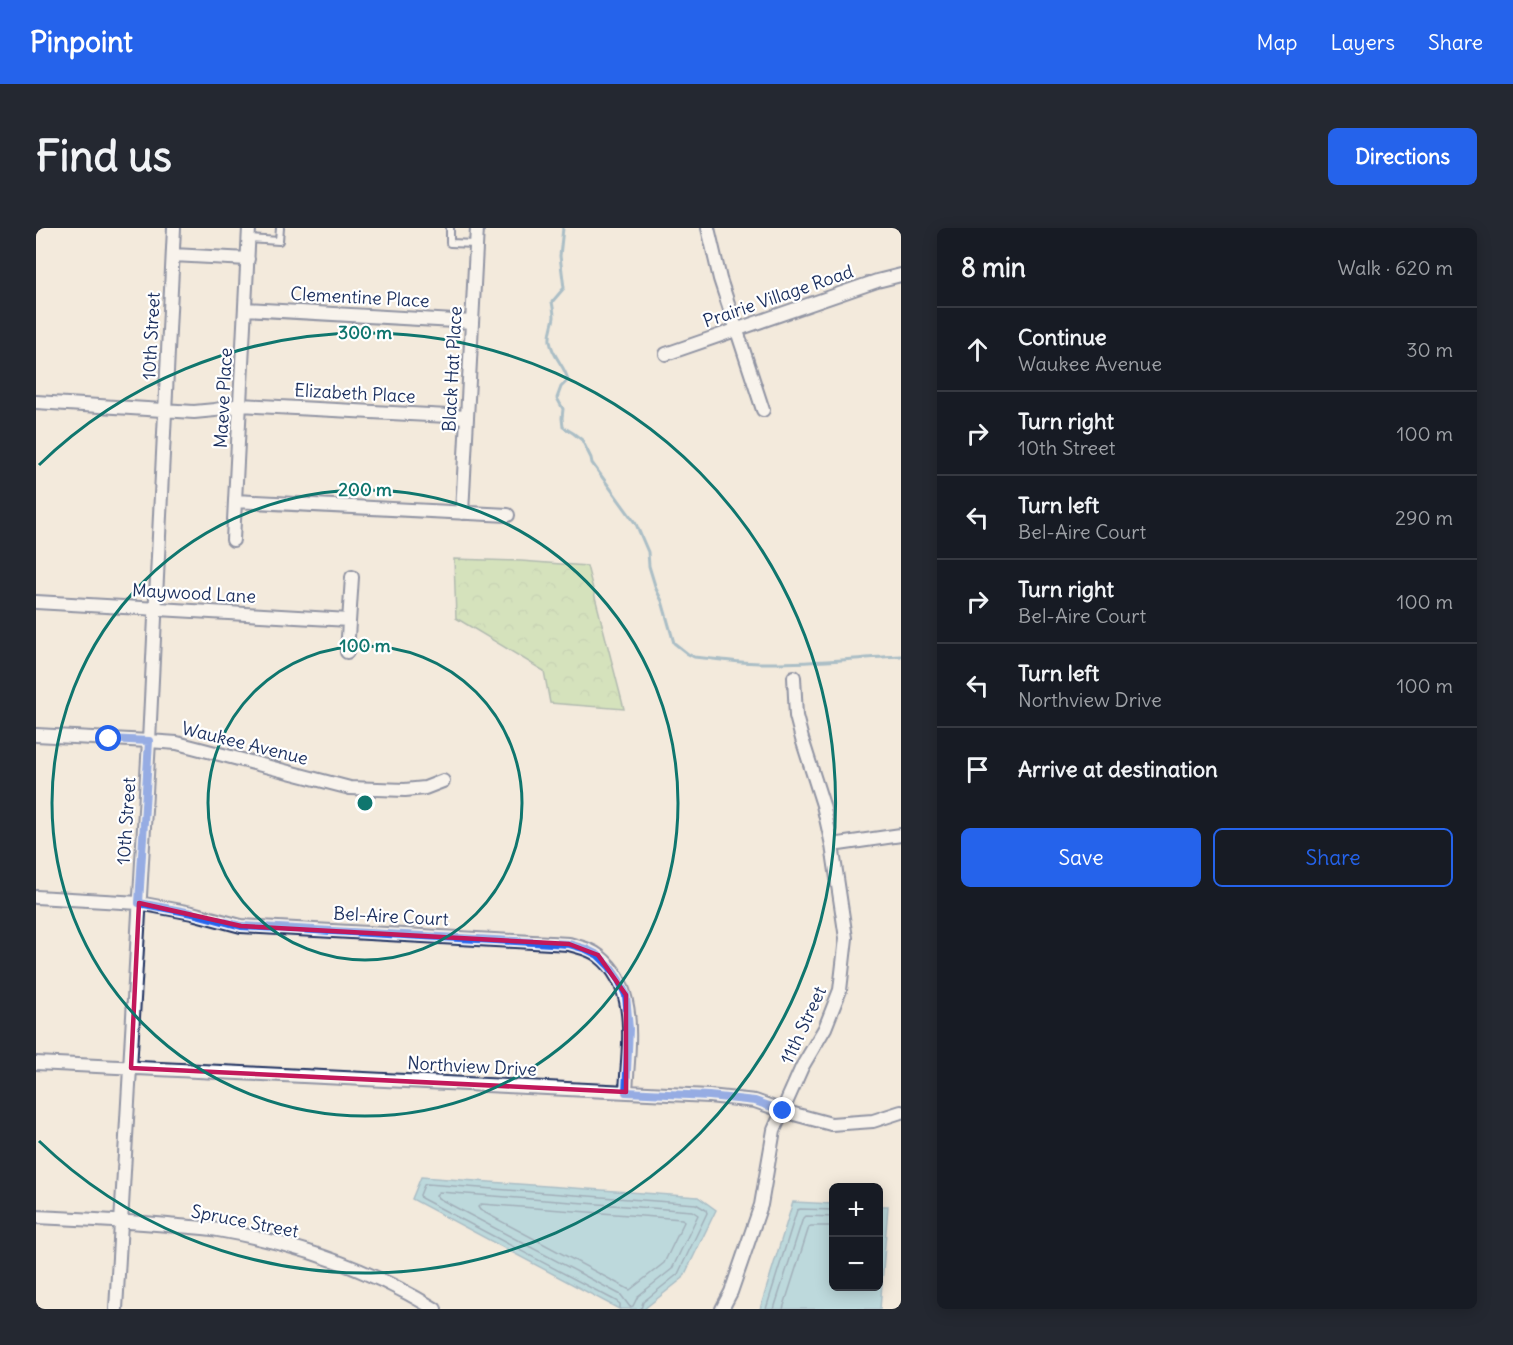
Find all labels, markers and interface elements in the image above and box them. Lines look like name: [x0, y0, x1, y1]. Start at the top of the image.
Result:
text: Pinpoint: [30, 24, 133, 60]
text: Map: [1257, 29, 1297, 56]
text: Layers: [1330, 29, 1395, 56]
text: Share: [1428, 29, 1483, 56]
button: Directions: [1328, 128, 1477, 185]
text: Find us: [36, 130, 172, 182]
text: 8 min: [961, 251, 1026, 284]
text: Walk · 620 m: [1337, 255, 1453, 280]
street label: Prairie Village Road: [700, 259, 857, 333]
street label: Clementine Place: [290, 282, 430, 312]
street label: 10th Street: [137, 292, 165, 380]
street label: Black Hat Place: [437, 306, 467, 432]
text: 300 m: [338, 321, 392, 344]
text: Continue: [1018, 323, 1107, 351]
icon: ahead: [961, 333, 994, 366]
text: 30 m: [1406, 337, 1453, 362]
street label: Maeve Place: [209, 347, 237, 449]
text: Waukee Avenue: [1018, 351, 1162, 376]
street label: Elizabeth Place: [294, 378, 416, 408]
text: Turn right: [1018, 407, 1114, 435]
icon: right: [961, 417, 994, 450]
text: 100 m: [1396, 421, 1453, 446]
text: 10th Street: [1018, 435, 1116, 460]
text: 200 m: [338, 478, 392, 501]
text: Turn left: [1018, 491, 1099, 519]
icon: left: [961, 501, 994, 534]
text: 290 m: [1395, 505, 1453, 530]
text: Bel-Aire Court: [1018, 519, 1146, 544]
text: Turn right: [1018, 575, 1114, 603]
street label: Maywood Lane: [131, 578, 257, 608]
icon: right: [961, 585, 994, 618]
text: 100 m: [1396, 589, 1453, 614]
text: Bel-Aire Court: [1018, 603, 1146, 628]
text: 100 m: [340, 634, 391, 657]
text: Turn left: [1018, 659, 1099, 687]
icon: left: [961, 669, 994, 702]
text: 100 m: [1396, 673, 1453, 698]
text: Northview Drive: [1018, 687, 1162, 712]
street label: Waukee Avenue: [179, 716, 311, 770]
route start: [95, 725, 121, 751]
icon: arrive: [961, 753, 994, 786]
text: Arrive at destination: [1018, 755, 1218, 783]
street label: 10th Street: [111, 776, 141, 866]
centre of rings: [355, 793, 375, 813]
button: Save: [961, 828, 1201, 887]
button: Share: [1213, 828, 1453, 887]
street label: Bel-Aire Court: [333, 901, 449, 931]
street label: 11th Street: [775, 982, 831, 1068]
street label: Northview Drive: [407, 1051, 537, 1081]
route end: [769, 1097, 795, 1123]
map controls: [829, 1183, 883, 1291]
button: +: [829, 1183, 883, 1237]
street label: Spruce Street: [189, 1199, 301, 1243]
button: −: [829, 1237, 883, 1291]

